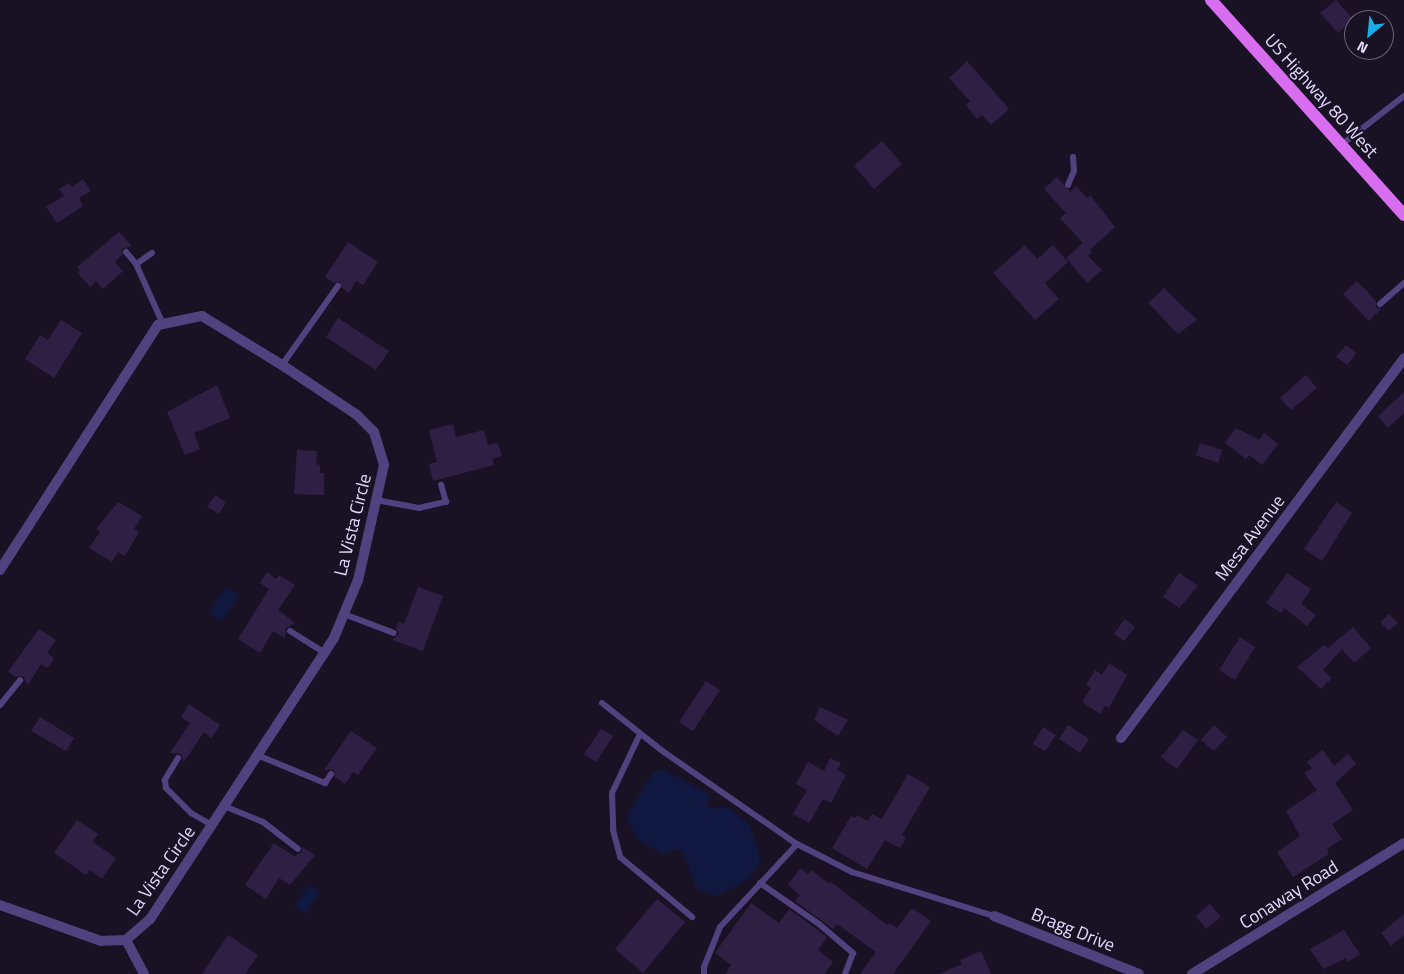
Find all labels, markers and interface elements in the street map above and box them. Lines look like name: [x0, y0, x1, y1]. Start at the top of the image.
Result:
north arrow: [1344, 10, 1394, 60]
street label: US Highway 80 West: [1260, 30, 1382, 162]
text: N: [1353, 36, 1371, 59]
street label: La Vista Circle: [330, 472, 376, 578]
street label: Mesa Avenue: [1211, 491, 1289, 585]
street label: La Vista Circle: [122, 822, 200, 920]
street label: Conaway Road: [1236, 856, 1342, 934]
street label: Bragg Drive: [1028, 903, 1118, 957]

